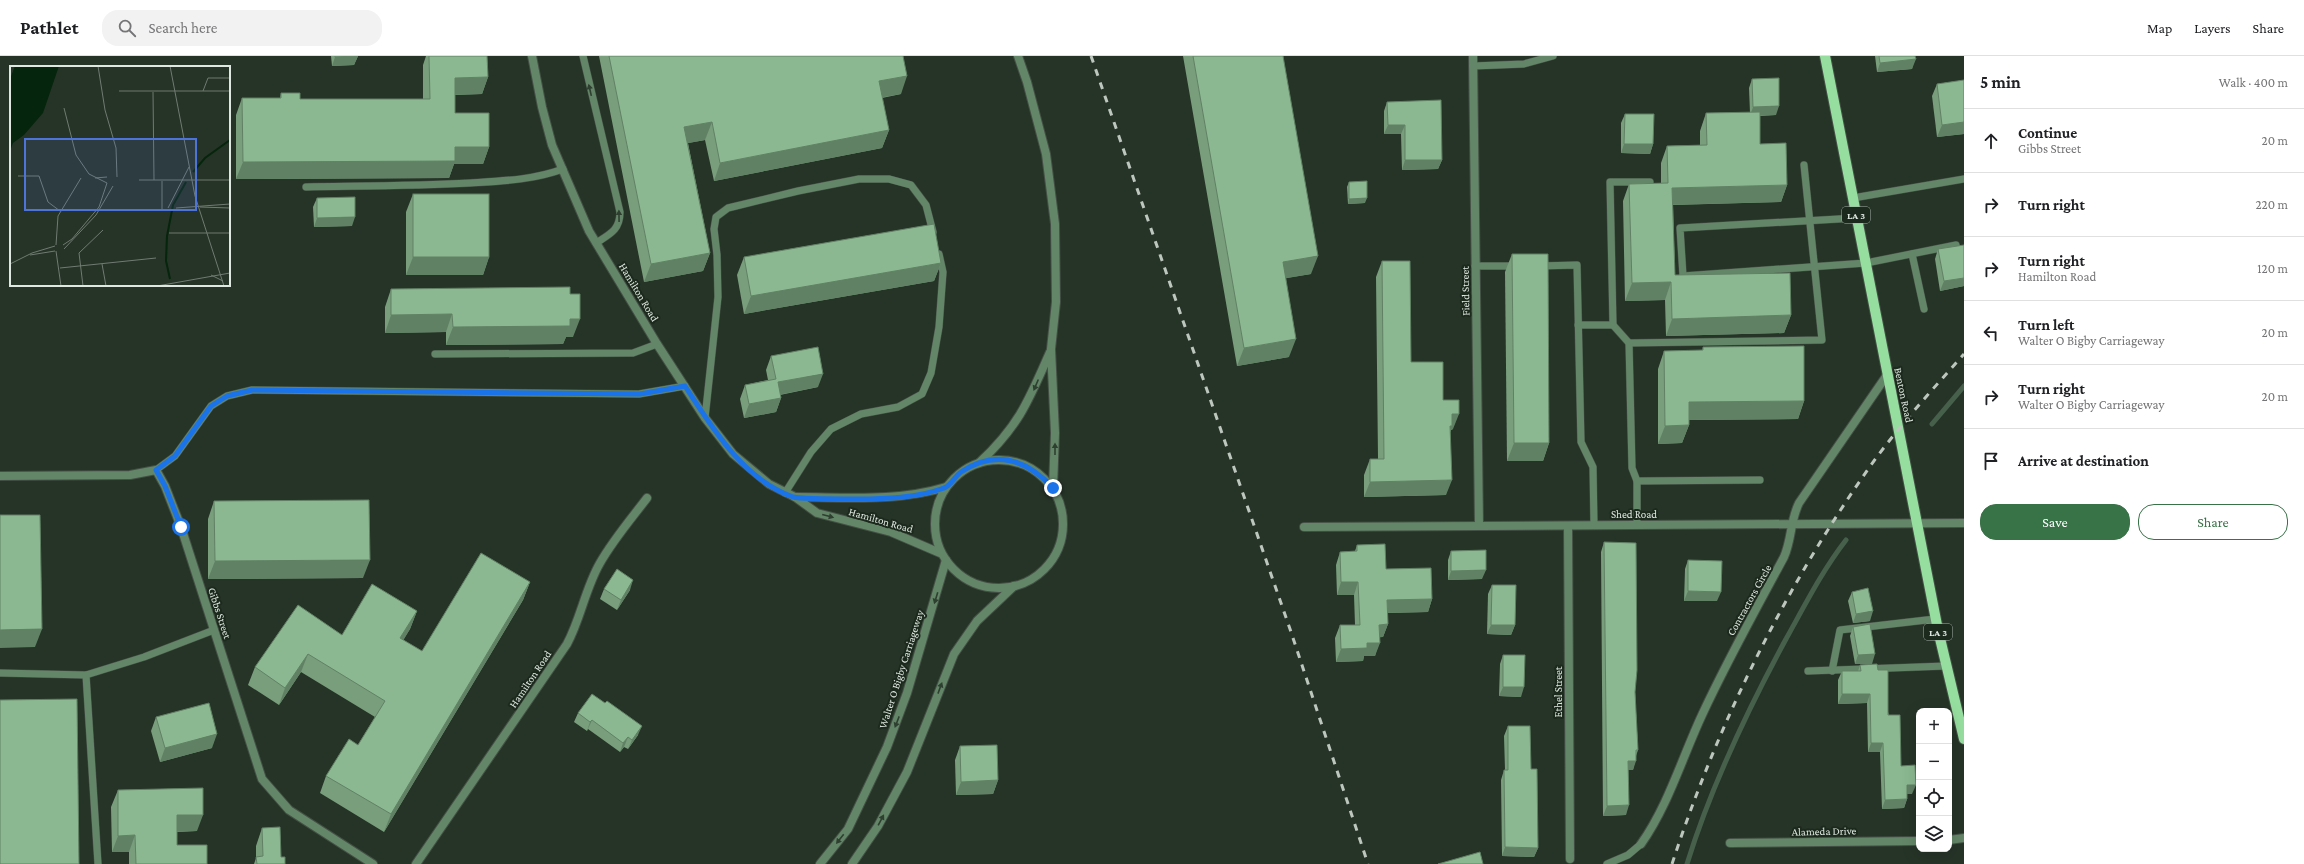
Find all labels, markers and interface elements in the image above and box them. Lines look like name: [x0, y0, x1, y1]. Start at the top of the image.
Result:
search box: [102, 10, 382, 46]
text: Pathlet: [20, 17, 78, 38]
icon: search: [116, 17, 138, 39]
text: Search here: [148, 20, 217, 36]
text: Map: [2147, 20, 2172, 36]
text: Layers: [2194, 20, 2231, 36]
text: Share: [2253, 20, 2284, 36]
inset map: [10, 66, 230, 286]
text: 5 min: [1980, 73, 2021, 92]
text: Walk · 400 m: [2219, 75, 2288, 90]
one-way arrow: [587, 84, 593, 96]
text: Continue: [2018, 125, 2077, 141]
icon: ahead: [1980, 130, 2002, 152]
text: 20 m: [2262, 133, 2288, 148]
text: Gibbs Street: [2018, 141, 2081, 156]
icon: right: [1980, 194, 2002, 216]
text: Turn right: [2018, 197, 2085, 213]
text: 220 m: [2255, 197, 2288, 212]
road number: LA 3: [1842, 207, 1870, 223]
one-way arrow: [616, 210, 623, 222]
text: Turn right: [2018, 253, 2085, 269]
icon: right: [1980, 258, 2002, 280]
street label: Hamilton Road: [617, 261, 661, 324]
text: 120 m: [2257, 261, 2288, 276]
street label: Field Street: [1459, 266, 1471, 316]
text: Hamilton Road: [2018, 269, 2096, 284]
text: Turn left: [2018, 317, 2074, 333]
icon: left: [1980, 322, 2002, 344]
text: 20 m: [2262, 325, 2288, 340]
text: Walter O Bigby Carriageway: [2018, 333, 2164, 348]
street label: Benton Road: [1892, 366, 1916, 424]
one-way arrow: [1032, 379, 1039, 391]
text: Turn right: [2018, 381, 2085, 397]
icon: right: [1980, 386, 2002, 408]
text: 20 m: [2262, 389, 2288, 404]
text: Walter O Bigby Carriageway: [2018, 397, 2164, 412]
one-way arrow: [1052, 442, 1058, 455]
icon: arrive: [1980, 450, 2002, 472]
text: Arrive at destination: [2018, 453, 2149, 469]
route end: [1044, 479, 1062, 497]
button: Save: [1980, 504, 2130, 540]
button: Share: [2138, 504, 2288, 540]
street label: Hamilton Road: [848, 505, 915, 535]
street label: Shed Road: [1611, 508, 1657, 520]
one-way arrow: [822, 513, 834, 519]
route start: [172, 518, 190, 536]
street label: Contractors Circle: [1725, 562, 1774, 638]
street label: Gibbs Street: [206, 586, 234, 641]
one-way arrow: [933, 592, 939, 604]
street label: Walter O Bigby Carriageway: [876, 607, 927, 730]
road number: LA 3: [1924, 624, 1952, 640]
street label: Hamilton Road: [507, 648, 554, 710]
street label: Ethel Street: [1552, 666, 1564, 718]
one-way arrow: [937, 682, 943, 694]
map controls: [1916, 708, 1952, 852]
button: +: [1916, 708, 1952, 744]
one-way arrow: [893, 716, 899, 728]
button: −: [1916, 744, 1952, 780]
button: locate: [1916, 780, 1952, 816]
one-way arrow: [878, 814, 885, 825]
button: layers: [1916, 816, 1952, 852]
street label: Alameda Drive: [1792, 824, 1857, 838]
one-way arrow: [836, 833, 845, 844]

